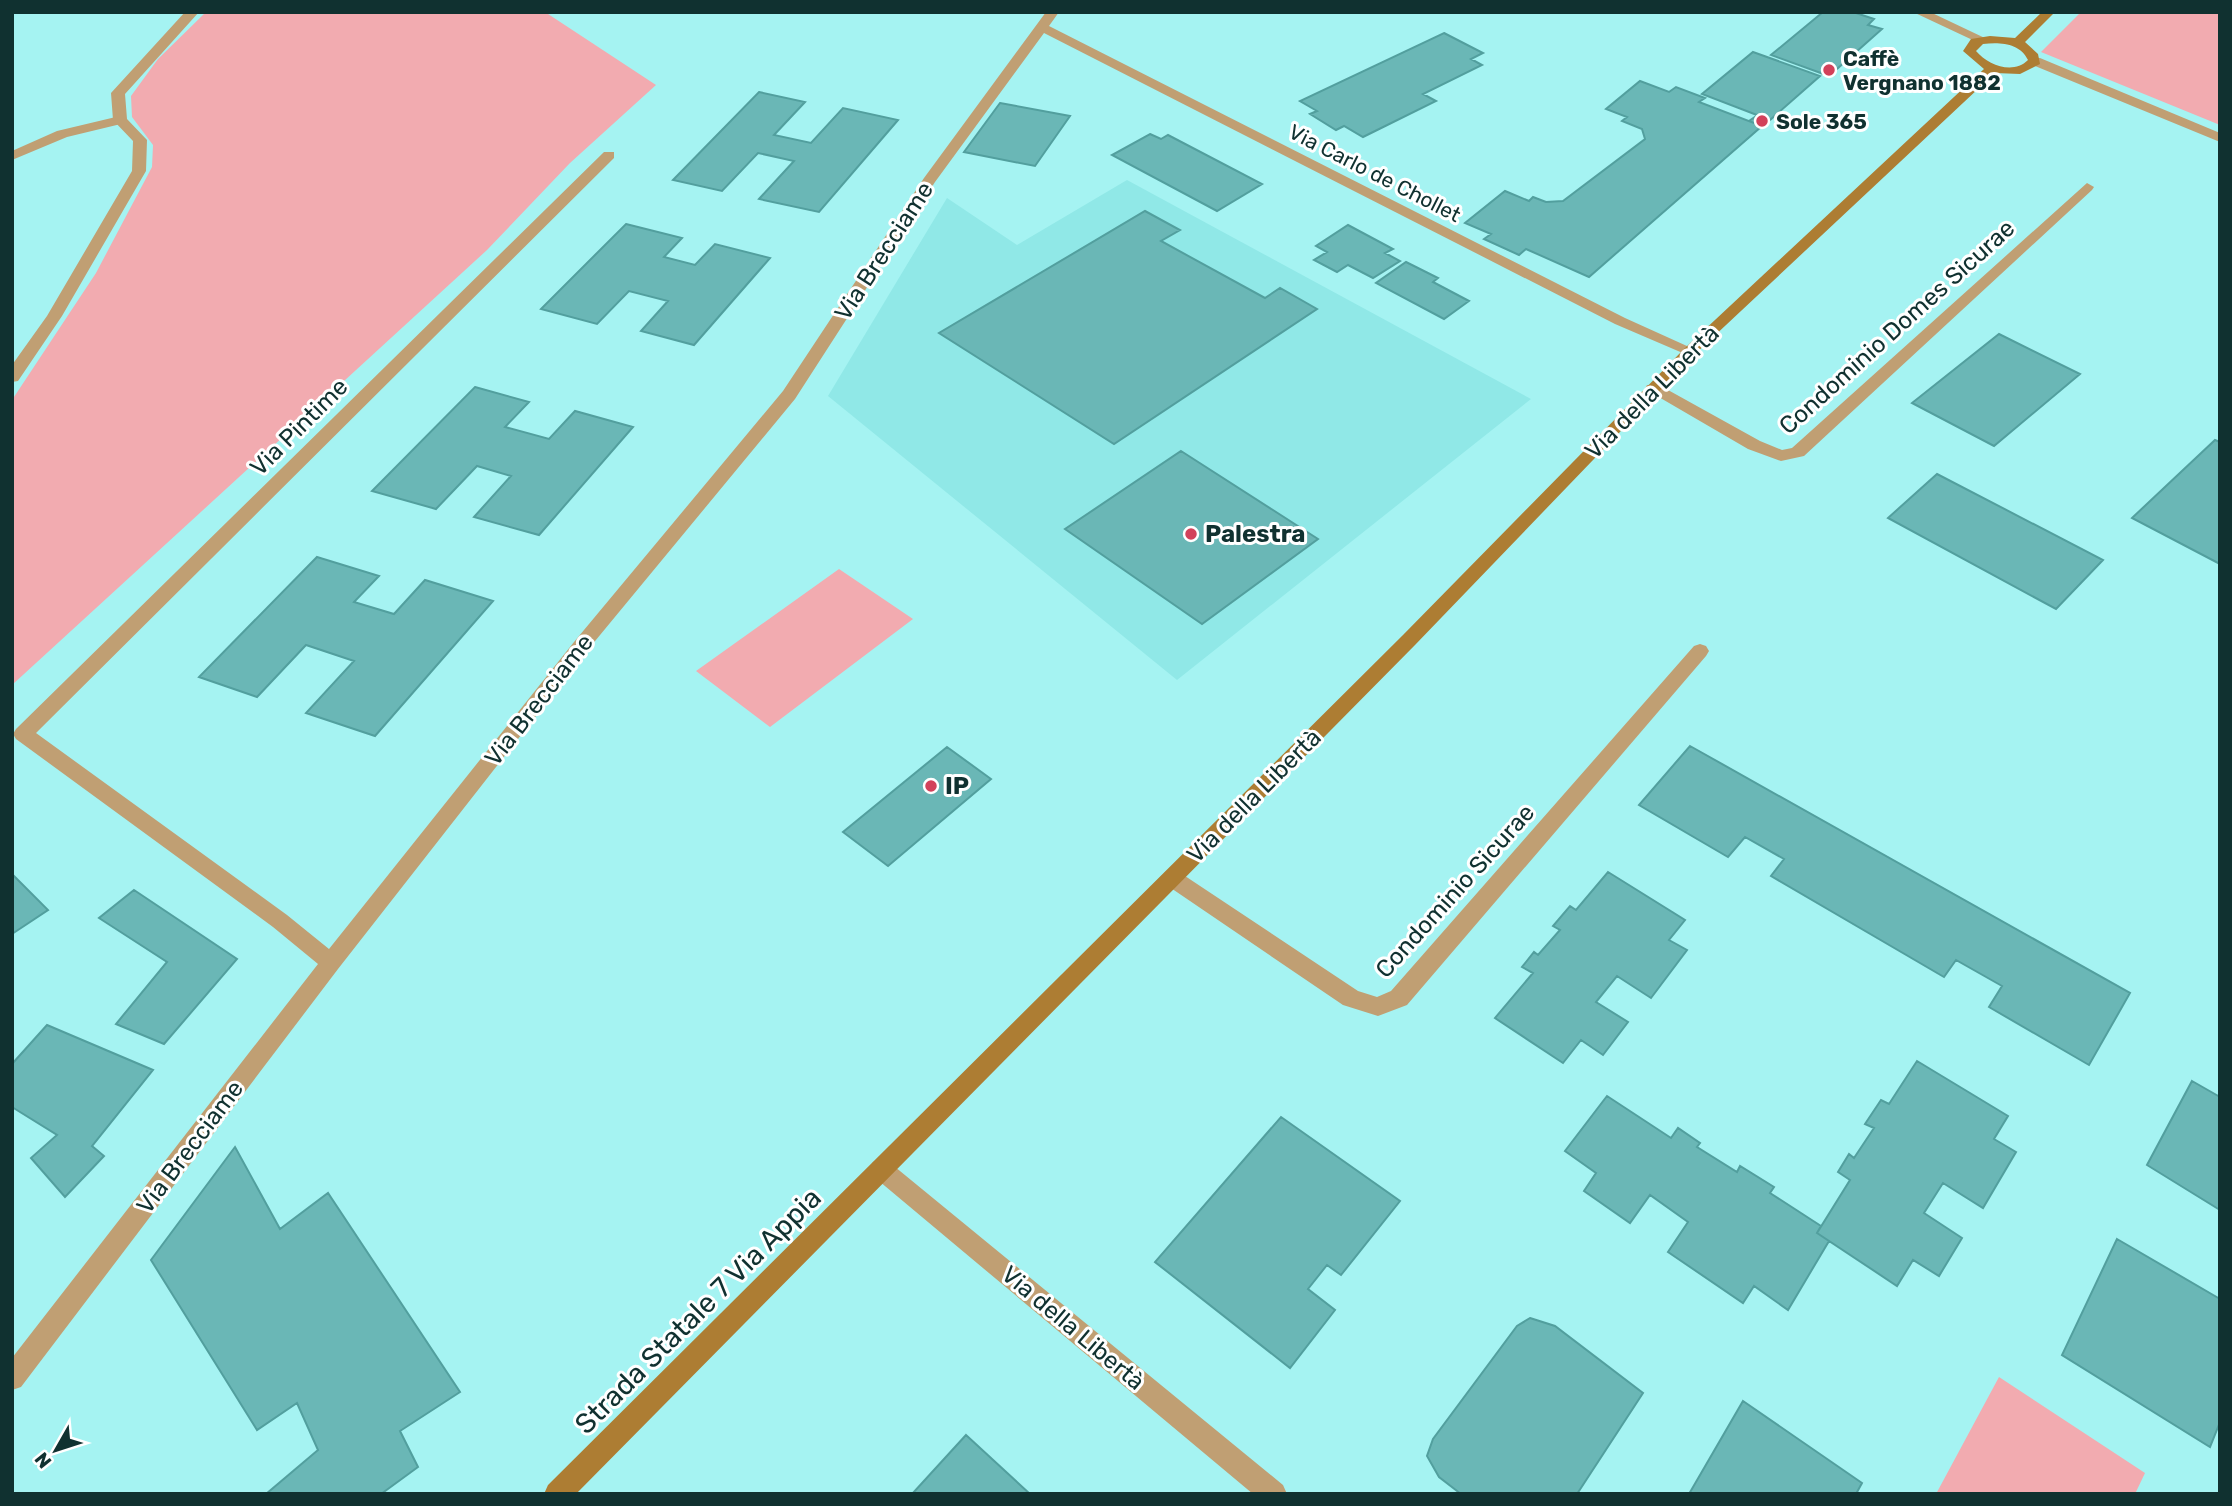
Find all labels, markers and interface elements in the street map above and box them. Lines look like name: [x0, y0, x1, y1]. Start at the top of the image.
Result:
place label: Caffè Vergnano 1882: [1843, 46, 2001, 95]
marker: Caffè Vergnano 1882: [1821, 62, 1837, 78]
place label: Sole 365: [1776, 109, 1867, 134]
marker: Sole 365: [1754, 113, 1770, 129]
street label: Via Carlo de Chollet: [1285, 119, 1465, 227]
street label: Via Brecciame: [829, 177, 939, 325]
street label: Condominio Domes Sicurae: [1774, 214, 2020, 440]
street label: Via della Libertà: [1579, 319, 1725, 465]
street label: Via Pintime: [245, 373, 353, 481]
place label: Palestra: [1205, 520, 1306, 548]
marker: Palestra: [1183, 526, 1199, 542]
street label: Via Brecciame: [479, 629, 599, 771]
street label: Via della Libertà: [1181, 723, 1327, 869]
place label: IP: [945, 772, 969, 800]
marker: IP: [923, 778, 939, 794]
street label: Condominio Sicurae: [1370, 799, 1540, 983]
street label: Via Brecciame: [131, 1075, 249, 1219]
street label: Strada Statale 7 Via Appia: [568, 1181, 828, 1441]
street label: Via della Libertà: [996, 1260, 1150, 1396]
north arrow: [21, 1415, 91, 1485]
text: N: [30, 1448, 56, 1473]

